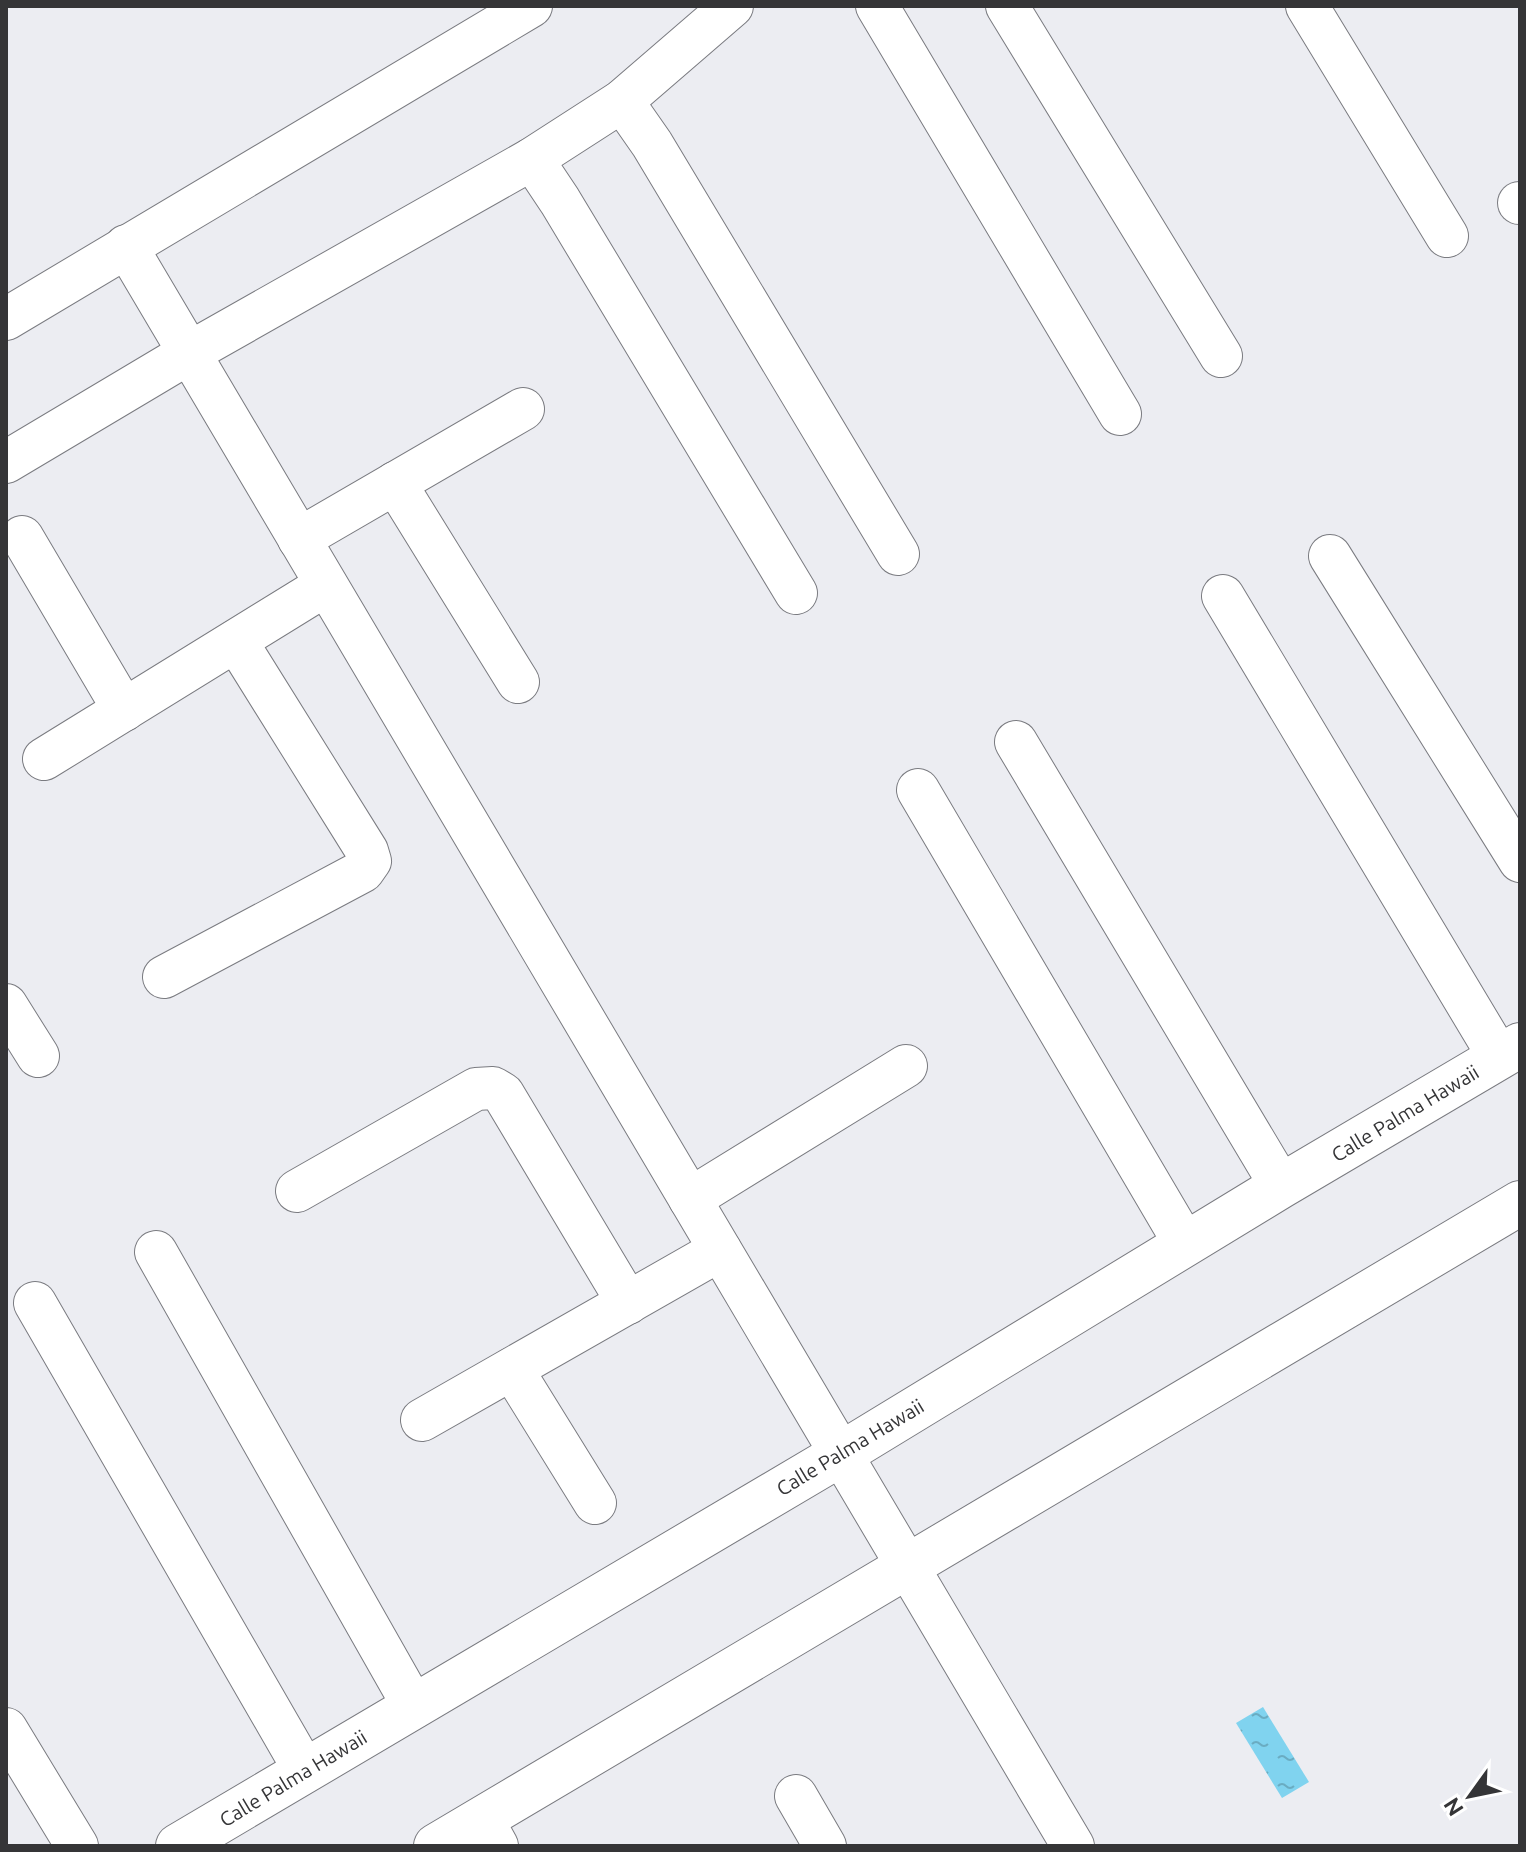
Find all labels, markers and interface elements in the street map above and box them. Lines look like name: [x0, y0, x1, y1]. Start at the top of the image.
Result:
street label: Calle Palma Hawaii: [1327, 1060, 1483, 1166]
street label: Calle Palma Hawaii: [772, 1394, 928, 1500]
street label: Calle Palma Hawaii: [215, 1725, 371, 1831]
north arrow: [1430, 1756, 1510, 1836]
text: N: [1438, 1793, 1468, 1821]

